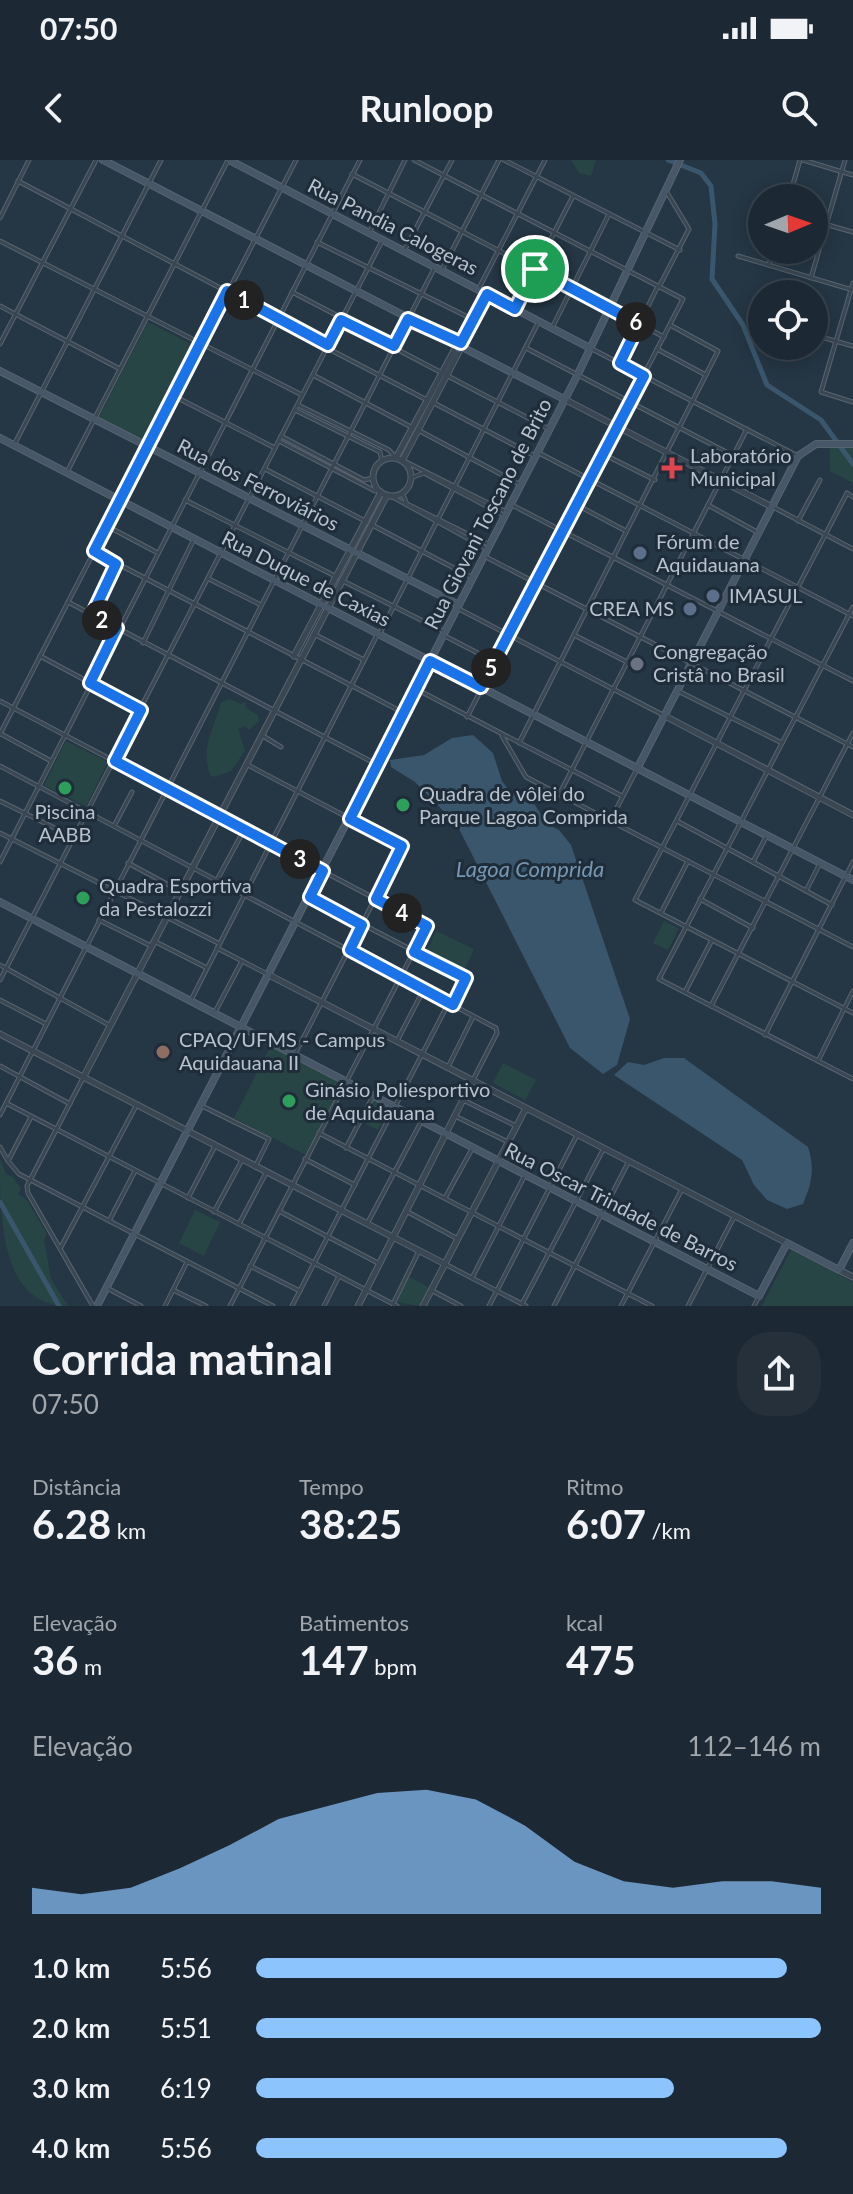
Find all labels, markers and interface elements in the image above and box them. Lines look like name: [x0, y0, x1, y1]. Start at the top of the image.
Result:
text: 07:50: [40, 10, 117, 46]
icon: back: [32, 86, 76, 130]
text: Runloop: [360, 86, 493, 130]
icon: search: [777, 86, 821, 130]
street label: Rua Pandia Calogeras: [304, 173, 483, 279]
north arrow: [748, 184, 828, 264]
map controls: [748, 184, 828, 360]
pin: [501, 235, 569, 303]
icon: arrive: [513, 247, 557, 291]
pin: 1: [224, 280, 264, 320]
button: locate: [748, 280, 828, 360]
text: 1: [238, 286, 250, 313]
pin: 6: [616, 302, 656, 342]
text: 6: [630, 308, 642, 335]
street label: Rua Giovani Toscano de Brito: [418, 394, 556, 633]
street label: Rua dos Ferroviários: [174, 433, 343, 535]
place label: Laboratório Municipal: [690, 443, 792, 490]
marker: Laboratório Municipal: [661, 457, 683, 479]
street label: Rua Duque de Caxias: [218, 525, 395, 631]
place label: Fórum de Aquidauana: [656, 529, 760, 576]
marker: Fórum de Aquidauana: [631, 544, 649, 562]
place label: IMASUL: [729, 583, 803, 607]
marker: IMASUL: [704, 587, 722, 605]
place label: CREA MS: [589, 596, 674, 620]
pin: 2: [82, 600, 122, 640]
marker: CREA MS: [681, 600, 699, 618]
text: 2: [96, 606, 108, 633]
place label: Congregação Cristâ no Brasil: [653, 639, 785, 686]
pin: 5: [471, 648, 511, 688]
text: 5: [485, 654, 497, 681]
marker: Congregação Cristâ no Brasil: [628, 655, 646, 673]
marker: Piscina AABB: [56, 779, 74, 797]
place label: Quadra de vôlei do Parque Lagoa Comprida: [419, 781, 628, 828]
marker: Quadra de vôlei do Parque Lagoa Comprida: [394, 796, 412, 814]
place label: Piscina AABB: [35, 799, 95, 846]
pin: 3: [280, 839, 320, 879]
text: 3: [294, 845, 306, 872]
water label: Lagoa Comprida: [456, 855, 604, 882]
place label: Quadra Esportiva da Pestalozzi: [99, 873, 252, 920]
marker: Quadra Esportiva da Pestalozzi: [74, 889, 92, 907]
pin: 4: [382, 893, 422, 933]
text: 4: [396, 899, 408, 926]
place label: CPAQ/UFMS - Campus Aquidauana II: [179, 1027, 385, 1074]
marker: CPAQ/UFMS - Campus Aquidauana II: [154, 1043, 172, 1061]
place label: Ginásio Poliesportivo de Aquidauana: [305, 1077, 490, 1124]
marker: Ginásio Poliesportivo de Aquidauana: [280, 1092, 298, 1110]
street label: Rua Oscar Trindade de Barros: [501, 1137, 742, 1275]
text: Corrida matinal: [32, 1332, 333, 1384]
button: share: [737, 1332, 821, 1416]
text: 07:50: [32, 1388, 99, 1420]
text: Distância: [32, 1473, 121, 1500]
text: Tempo: [299, 1473, 364, 1500]
text: Ritmo: [566, 1473, 623, 1500]
text: 6.28: [32, 1500, 111, 1548]
text: 38:25: [299, 1500, 402, 1548]
text: 6:07: [566, 1500, 646, 1548]
text: km: [111, 1517, 146, 1544]
text: /km: [646, 1517, 691, 1544]
text: Elevação: [32, 1609, 117, 1636]
text: Batimentos: [299, 1609, 409, 1636]
text: kcal: [566, 1609, 603, 1636]
text: 36: [32, 1636, 78, 1684]
text: 147: [299, 1636, 369, 1684]
text: 475: [566, 1636, 636, 1684]
text: m: [78, 1653, 102, 1680]
text: bpm: [369, 1653, 417, 1680]
text: Elevação: [32, 1730, 133, 1762]
text: 112–146 m: [687, 1730, 821, 1762]
text: 1.0 km: [32, 1952, 110, 1984]
text: 5:56: [160, 1952, 212, 1984]
text: 2.0 km: [32, 2012, 110, 2044]
text: 5:51: [160, 2012, 212, 2044]
text: 3.0 km: [32, 2072, 110, 2104]
text: 6:19: [160, 2072, 212, 2104]
text: 4.0 km: [32, 2132, 110, 2164]
text: 5:56: [160, 2132, 212, 2164]

